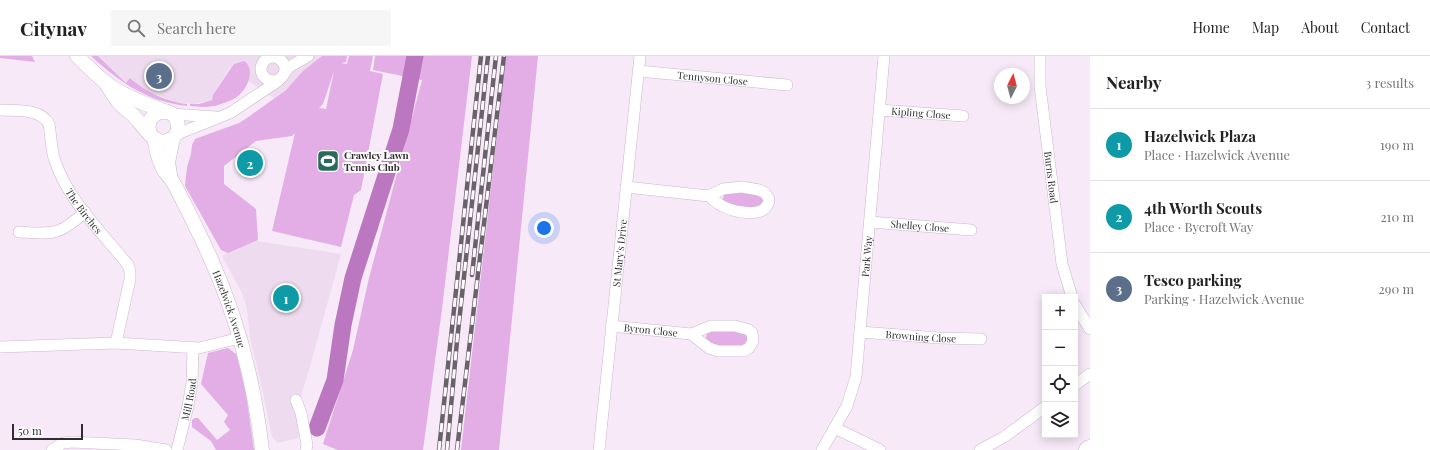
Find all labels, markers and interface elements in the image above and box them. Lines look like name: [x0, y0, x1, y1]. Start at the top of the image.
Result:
search box: [111, 10, 391, 46]
text: Citynav: [20, 15, 87, 41]
icon: search: [125, 17, 147, 39]
text: Search here: [157, 18, 236, 38]
text: Home: [1192, 18, 1230, 37]
text: Map: [1252, 18, 1279, 37]
text: About: [1301, 18, 1339, 37]
text: Contact: [1361, 18, 1410, 37]
pin: 3: [146, 61, 172, 91]
street label: Tennyson Close: [677, 68, 749, 88]
north arrow: [994, 68, 1030, 104]
text: Nearby: [1106, 71, 1161, 93]
text: 3 results: [1365, 74, 1414, 91]
street label: Kipling Close: [891, 104, 951, 122]
text: Hazelwick Plaza: [1144, 126, 1256, 146]
text: 1: [1117, 136, 1121, 153]
text: 190 m: [1380, 136, 1414, 153]
text: Place · Hazelwick Avenue: [1144, 146, 1290, 163]
pin: 2: [237, 148, 263, 178]
sports icon: Crawley Lawn Tennis Club: [315, 148, 341, 174]
place label: Crawley Lawn Tennis Club: [344, 148, 410, 174]
street label: Burns Road: [1041, 151, 1061, 204]
street label: The Birches: [62, 186, 106, 237]
text: 4th Worth Scouts: [1144, 198, 1262, 218]
text: 2: [1116, 208, 1122, 225]
text: 210 m: [1380, 208, 1414, 225]
street label: Shelley Close: [890, 217, 950, 235]
your location: [534, 218, 554, 238]
text: Place · Bycroft Way: [1144, 218, 1253, 235]
street label: St Mary's Drive: [609, 219, 630, 288]
street label: Park Way: [858, 235, 875, 278]
street label: Hazelwick Avenue: [210, 268, 249, 349]
text: Tesco parking: [1144, 270, 1242, 290]
text: 3: [1116, 280, 1122, 297]
text: 290 m: [1379, 280, 1414, 297]
pin: 1: [273, 283, 299, 313]
text: Parking · Hazelwick Avenue: [1144, 290, 1304, 307]
map controls: [1042, 294, 1078, 438]
button: +: [1042, 294, 1078, 330]
street label: Byron Close: [623, 320, 678, 340]
street label: Browning Close: [885, 327, 956, 345]
button: −: [1042, 330, 1078, 366]
button: locate: [1042, 366, 1078, 402]
street label: Mill Road: [178, 378, 199, 422]
button: layers: [1042, 402, 1078, 438]
scale bar: [12, 422, 83, 441]
text: 50 m: [18, 423, 42, 438]

